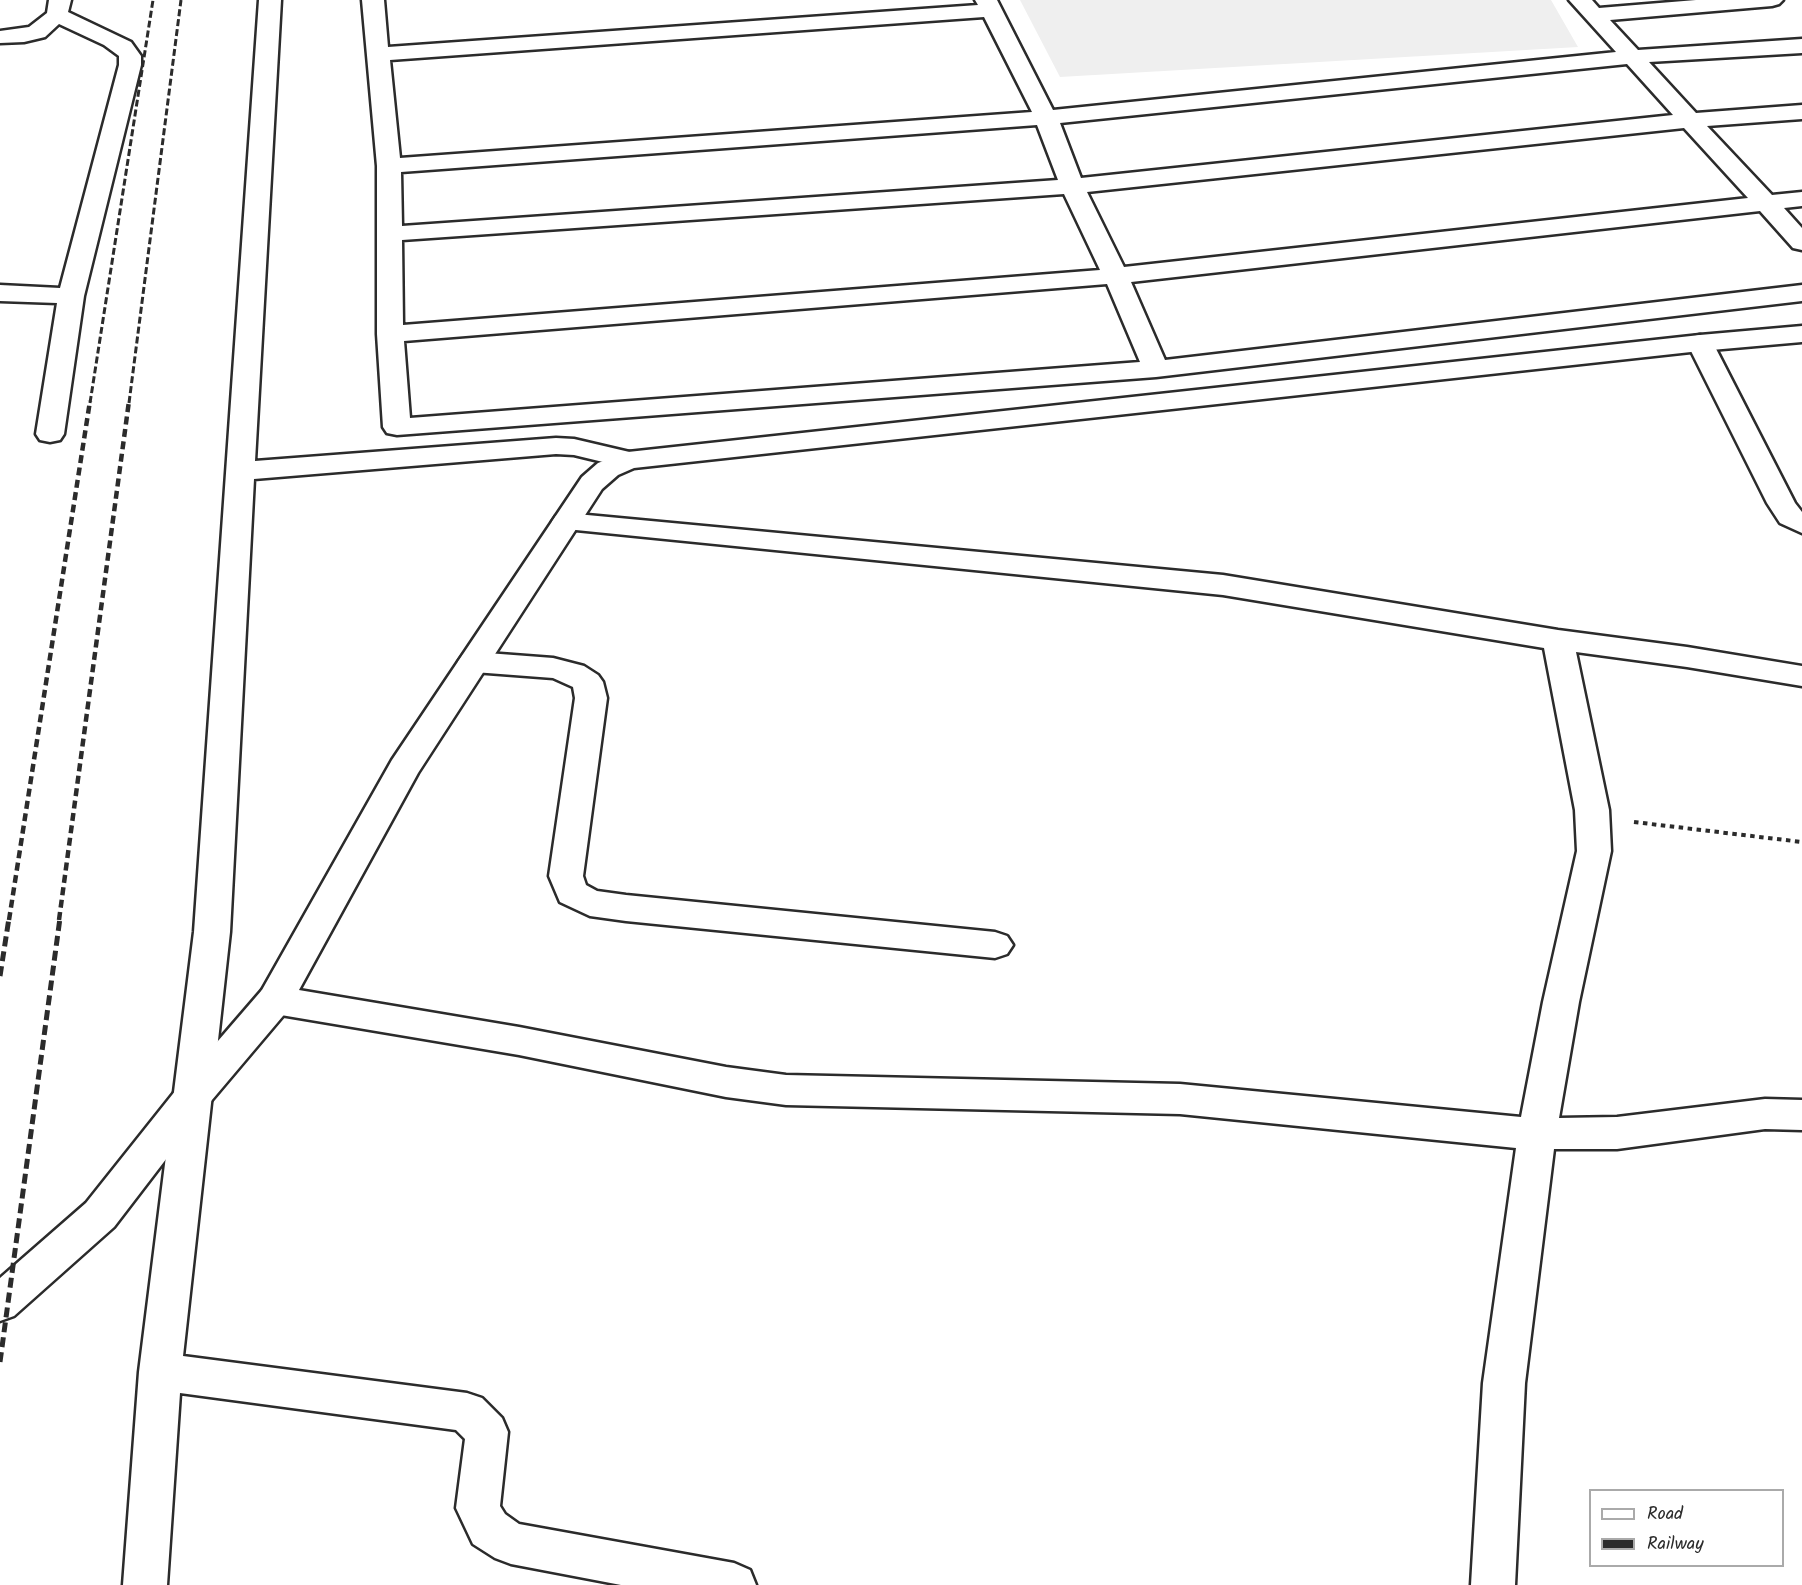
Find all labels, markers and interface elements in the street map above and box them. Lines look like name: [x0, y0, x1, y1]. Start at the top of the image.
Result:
legend: [1589, 1489, 1784, 1567]
text: Road: [1647, 1500, 1683, 1529]
text: Railway: [1647, 1530, 1704, 1559]

